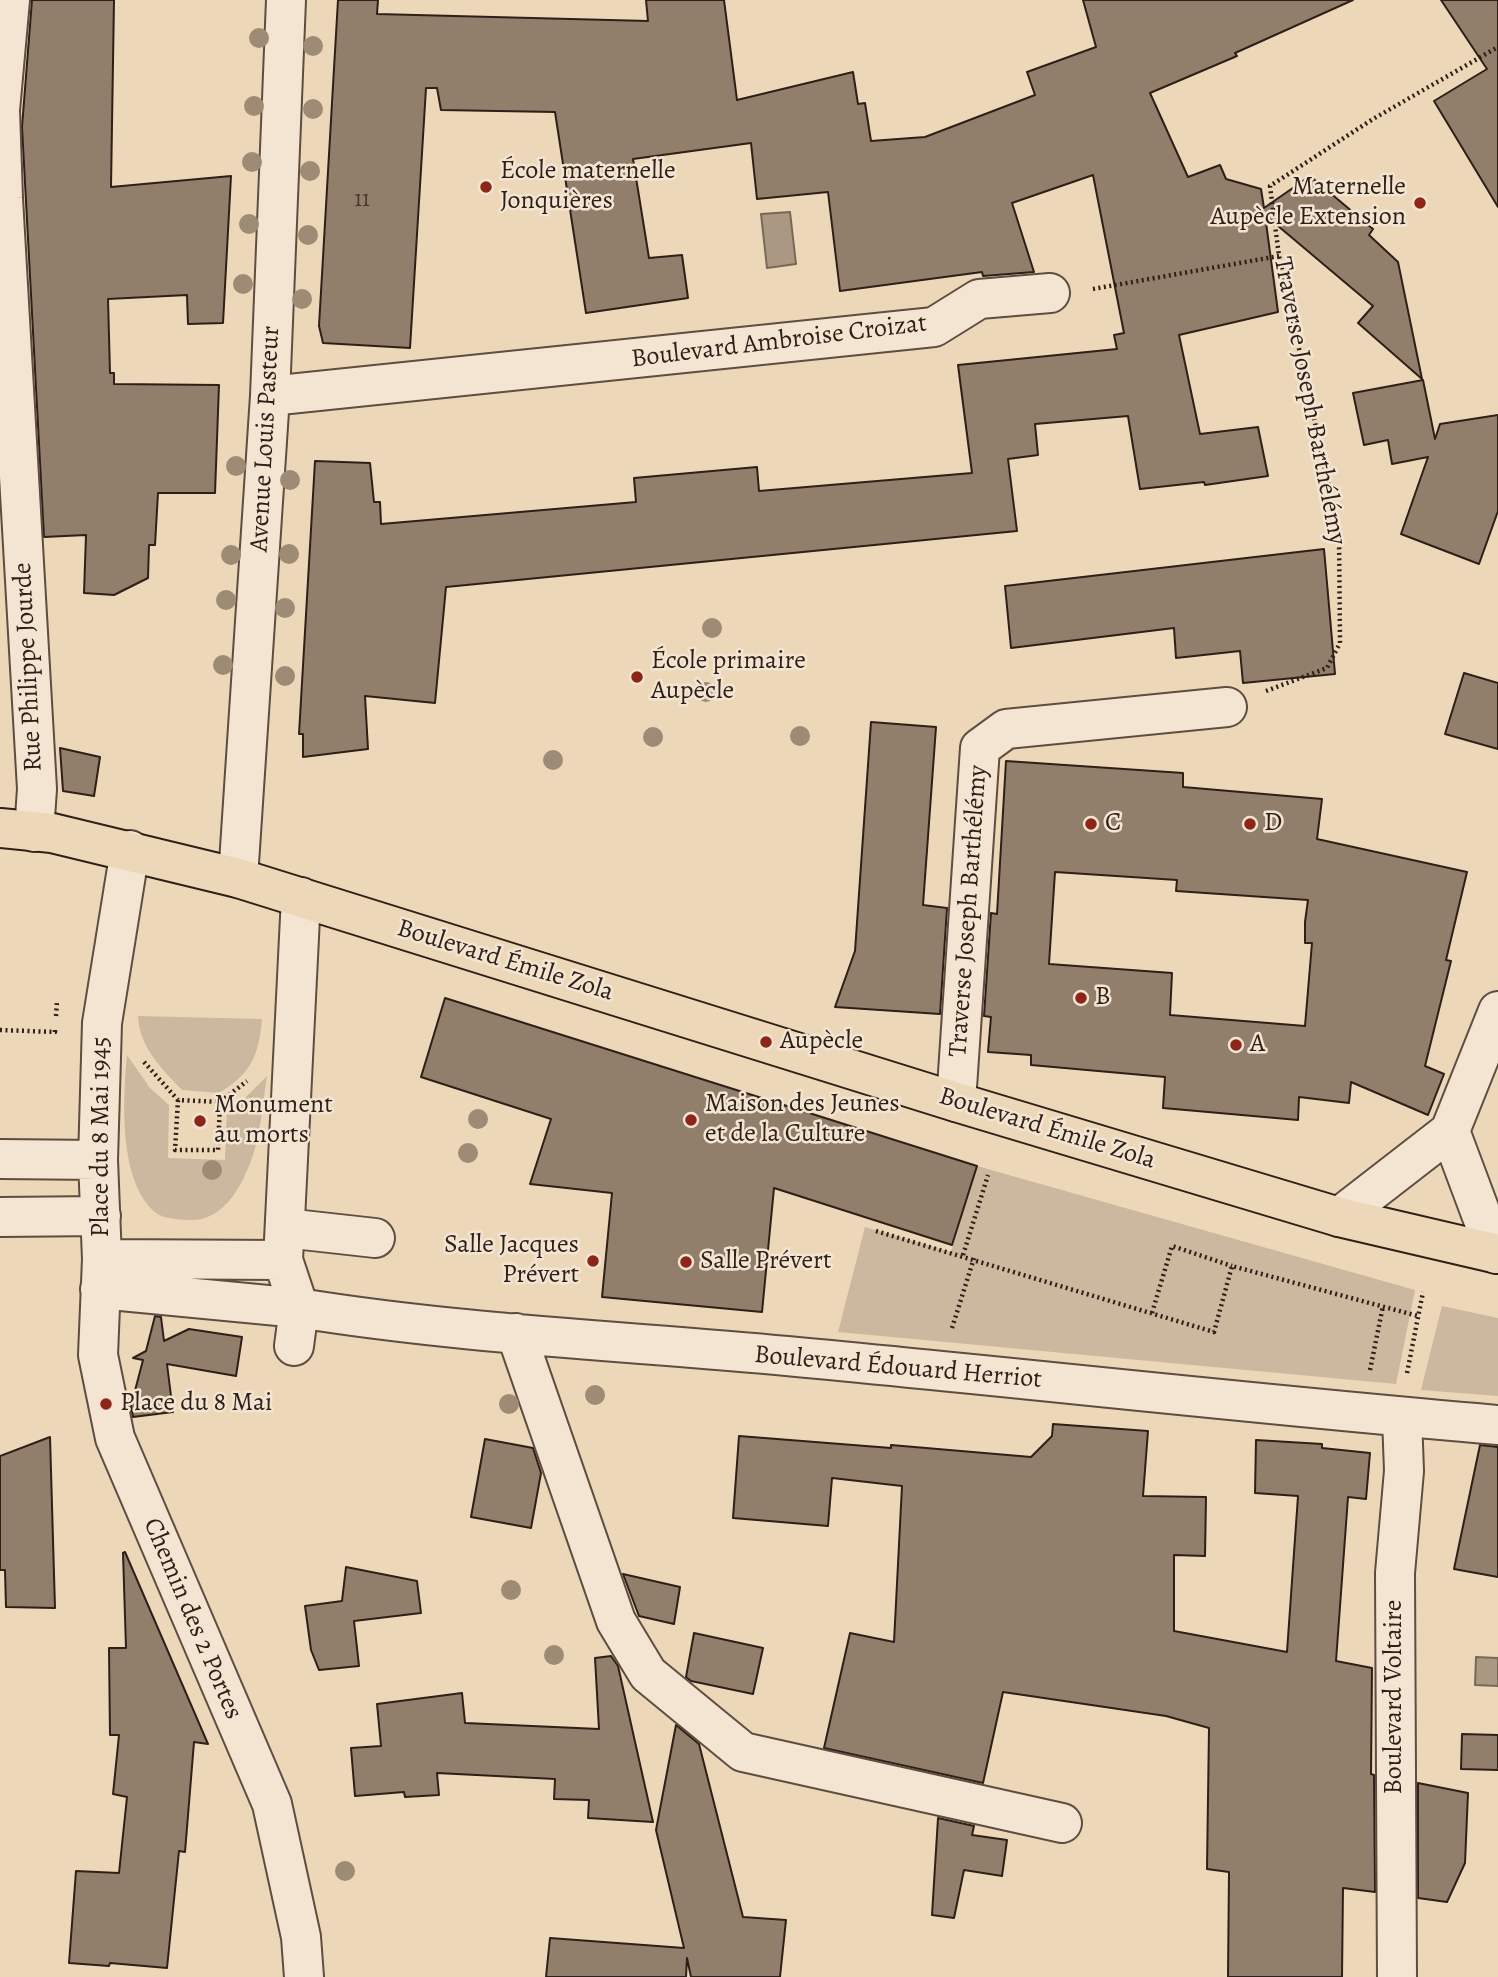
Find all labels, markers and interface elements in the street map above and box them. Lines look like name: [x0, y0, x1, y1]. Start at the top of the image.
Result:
place label: École maternelle Jonquières: [500, 156, 676, 218]
place label: Maternelle Aupècle Extension: [1211, 172, 1406, 234]
marker: École maternelle Jonquières: [478, 179, 494, 195]
house number: 11: [354, 186, 370, 214]
marker: Maternelle Aupècle Extension: [1412, 195, 1428, 211]
street label: Traverse Joseph Barthélémy: [1266, 254, 1352, 548]
street label: Boulevard Ambroise Croizat: [629, 308, 929, 376]
street label: Avenue Louis Pasteur: [244, 325, 288, 553]
street label: Rue Philippe Jourde: [8, 562, 50, 772]
place label: École primaire Aupècle: [651, 646, 806, 708]
marker: École primaire Aupècle: [629, 669, 645, 685]
street label: Traverse Joseph Barthélémy: [943, 764, 995, 1058]
place label: C: [1105, 808, 1121, 840]
place label: D: [1264, 808, 1282, 840]
marker: C: [1083, 816, 1099, 832]
marker: D: [1242, 816, 1258, 832]
street label: Boulevard Émile Zola: [393, 913, 617, 1009]
place label: B: [1095, 982, 1111, 1014]
marker: B: [1073, 990, 1089, 1006]
place label: Aupècle: [780, 1026, 863, 1058]
place label: A: [1250, 1029, 1265, 1061]
marker: Aupècle: [758, 1034, 774, 1050]
street label: Place du 8 Mai 1945: [86, 1036, 118, 1238]
marker: A: [1228, 1037, 1244, 1053]
street label: Boulevard Émile Zola: [935, 1081, 1159, 1177]
place label: Maison des Jeunes et de la Culture: [705, 1089, 900, 1150]
place label: Monument au morts: [214, 1090, 333, 1152]
marker: Maison des Jeunes et de la Culture: [683, 1112, 699, 1128]
marker: Monument au morts: [192, 1113, 208, 1129]
place label: Salle Jacques Prévert: [444, 1230, 579, 1292]
place label: Salle Prévert: [700, 1246, 832, 1278]
marker: Salle Jacques Prévert: [585, 1253, 601, 1269]
marker: Salle Prévert: [678, 1254, 694, 1270]
street label: Boulevard Édouard Herriot: [753, 1340, 1043, 1396]
place label: Place du 8 Mai: [120, 1388, 272, 1420]
marker: Place du 8 Mai: [98, 1396, 114, 1412]
street label: Chemin des 2 Portes: [136, 1514, 248, 1724]
street label: Boulevard Voltaire: [1379, 1600, 1411, 1794]

